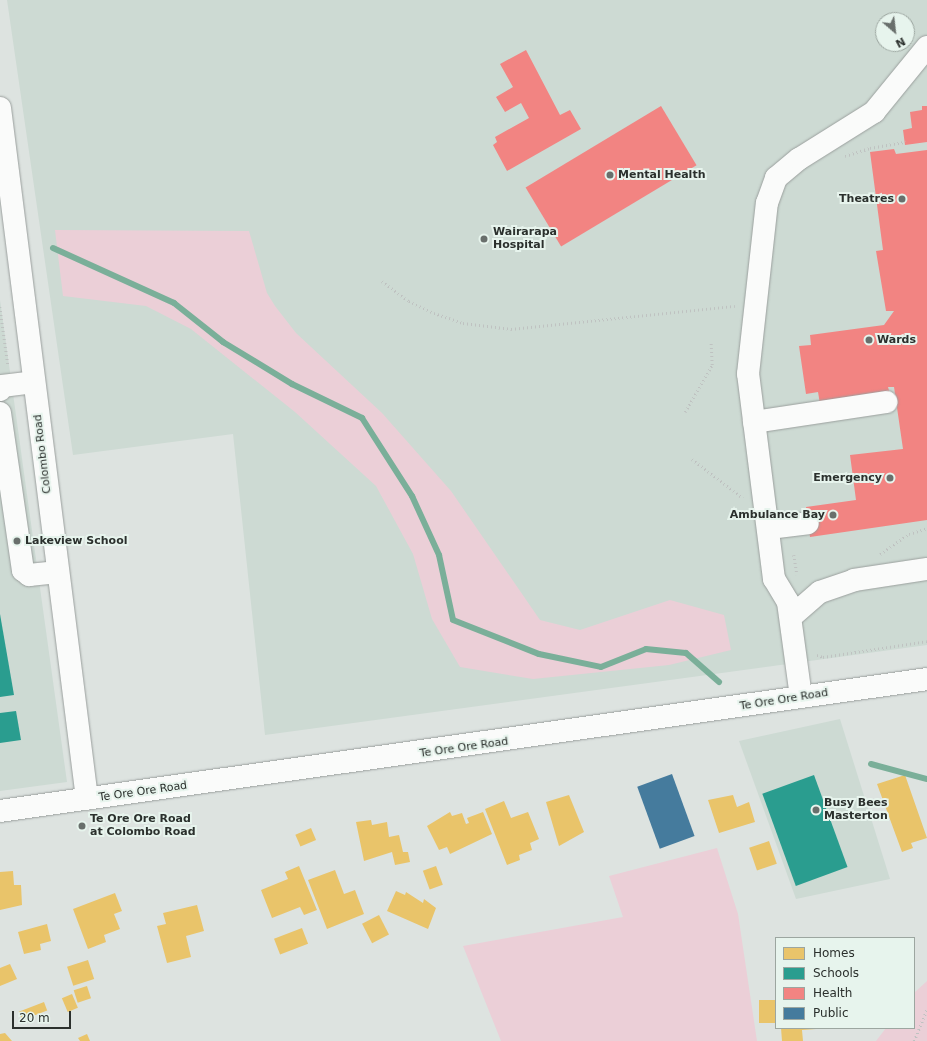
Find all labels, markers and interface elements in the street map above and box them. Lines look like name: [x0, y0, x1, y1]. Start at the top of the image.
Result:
north arrow: [875, 12, 915, 52]
text: N: [893, 34, 908, 50]
place label: Mental Health: [618, 168, 705, 182]
marker: Mental Health: [605, 170, 615, 180]
place label: Theatres: [839, 192, 894, 206]
marker: Theatres: [897, 194, 907, 204]
place label: Wairarapa Hospital: [493, 226, 557, 252]
marker: Wairarapa Hospital: [478, 233, 490, 245]
place label: Wards: [877, 333, 916, 347]
marker: Wards: [864, 335, 874, 345]
street label: Colombo Road: [32, 414, 54, 494]
place label: Emergency: [813, 471, 882, 485]
marker: Emergency: [885, 473, 895, 483]
place label: Ambulance Bay: [730, 508, 825, 522]
marker: Ambulance Bay: [828, 510, 838, 520]
place label: Lakeview School: [25, 534, 127, 548]
marker: Lakeview School: [12, 536, 22, 546]
street label: Te Ore Ore Road: [739, 687, 829, 713]
street label: Te Ore Ore Road: [419, 735, 509, 761]
street label: Te Ore Ore Road: [98, 779, 188, 805]
place label: Busy Bees Masterton: [824, 797, 888, 823]
marker: Busy Bees Masterton: [811, 805, 821, 815]
place label: Te Ore Ore Road at Colombo Road: [90, 813, 196, 839]
marker: Te Ore Ore Road at Colombo Road: [77, 821, 87, 831]
legend: [775, 937, 915, 1029]
text: Homes: [813, 946, 855, 960]
text: Schools: [813, 966, 859, 980]
text: Health: [813, 986, 852, 1000]
scale bar: [14, 1003, 73, 1029]
text: Public: [813, 1006, 849, 1020]
text: 20 m: [19, 1011, 50, 1025]

